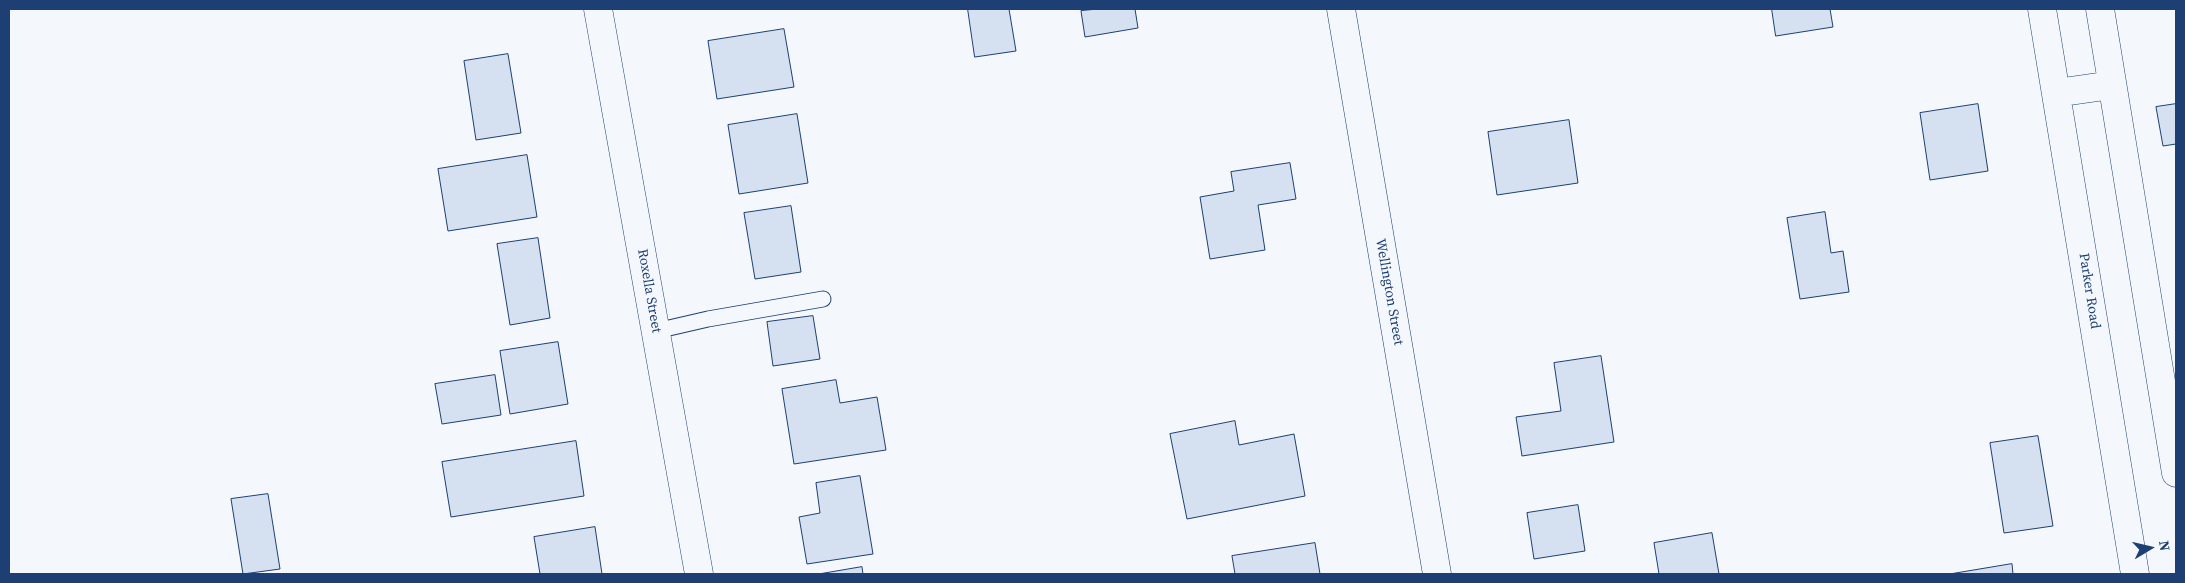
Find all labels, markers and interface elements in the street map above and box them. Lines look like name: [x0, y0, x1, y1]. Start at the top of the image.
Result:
street label: Wellington Street: [1371, 237, 1407, 347]
street label: Roxella Street: [633, 248, 665, 334]
street label: Parker Road: [2075, 252, 2103, 330]
north arrow: [2125, 523, 2175, 573]
text: N: [2154, 539, 2175, 552]

